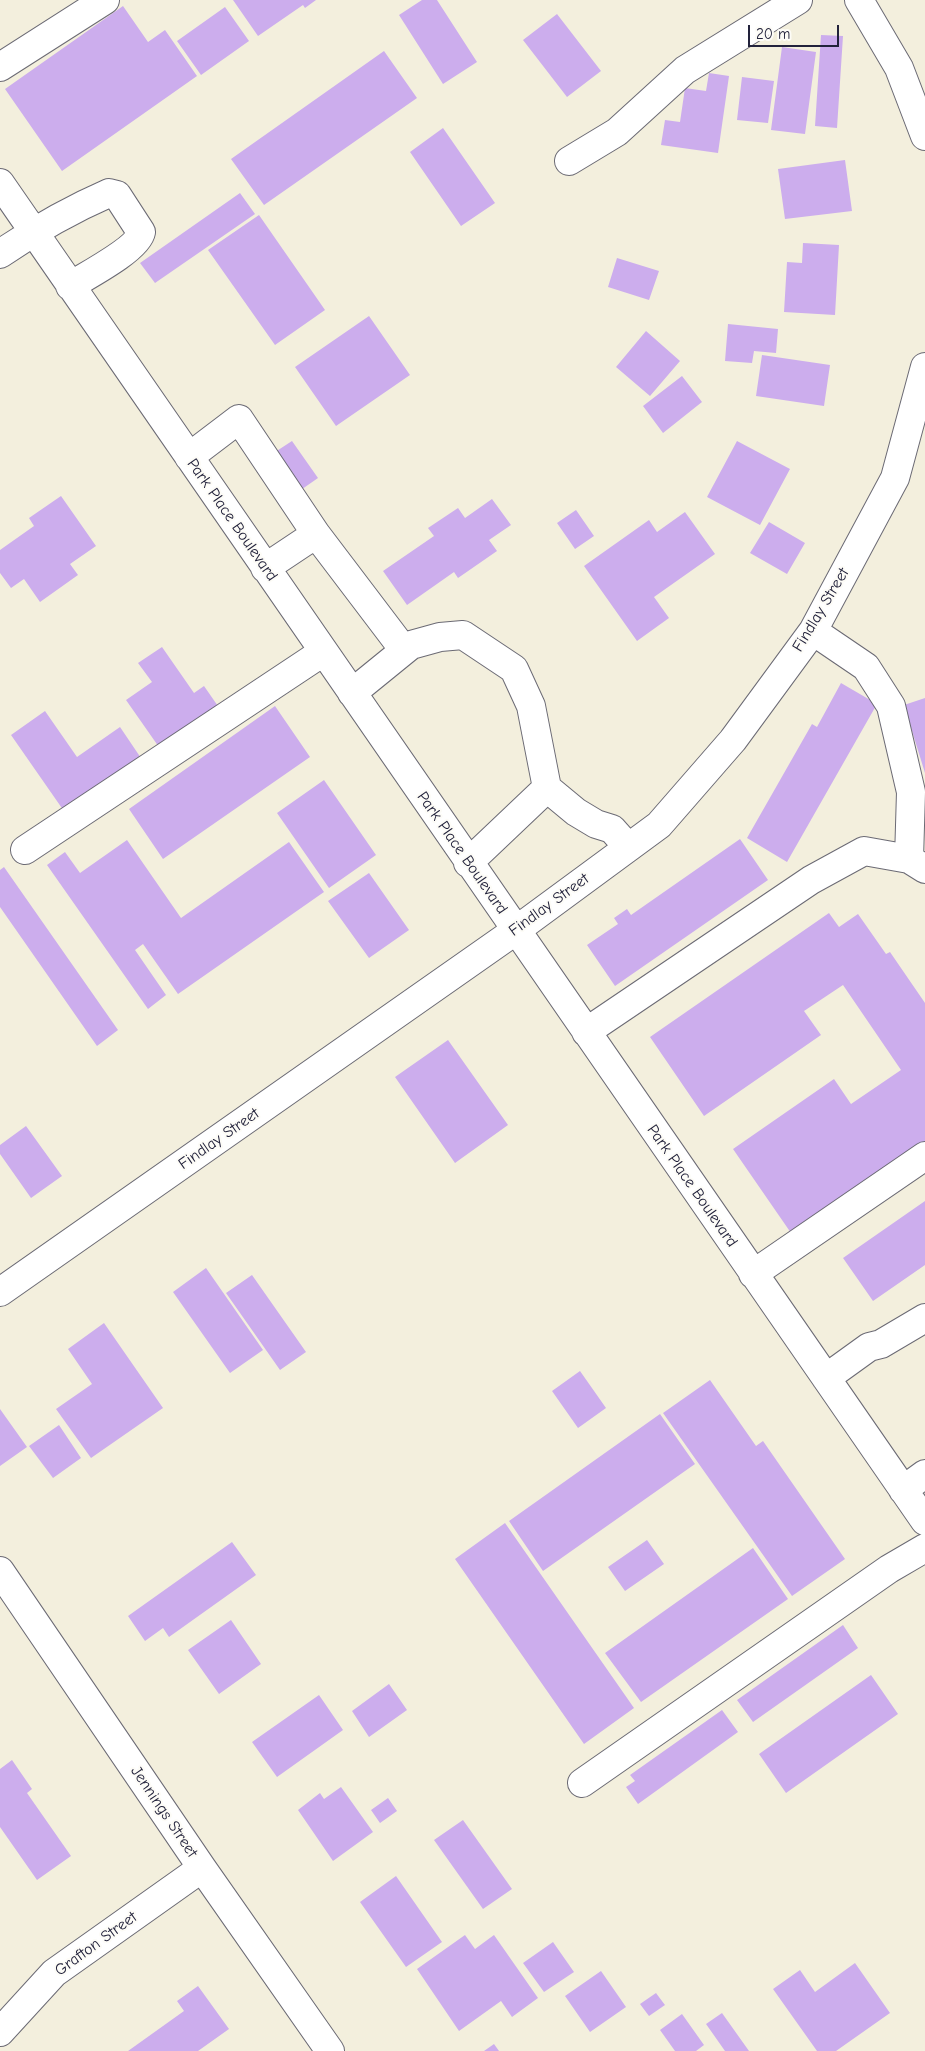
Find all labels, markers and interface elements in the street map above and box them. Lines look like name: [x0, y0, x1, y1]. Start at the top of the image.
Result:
scale bar: [750, 15, 841, 47]
text: 20 m: [756, 25, 790, 43]
street label: Park Place Boulevard: [183, 455, 281, 585]
street label: Findlay Street: [788, 565, 854, 655]
street label: Park Place Boulevard: [413, 788, 511, 918]
street label: Findlay Street: [505, 869, 593, 941]
street label: Findlay Street: [175, 1104, 263, 1174]
street label: Park Place Boulevard: [643, 1121, 741, 1251]
street label: Jennings Street: [126, 1763, 202, 1861]
street label: Grafton Street: [51, 1908, 141, 1980]

